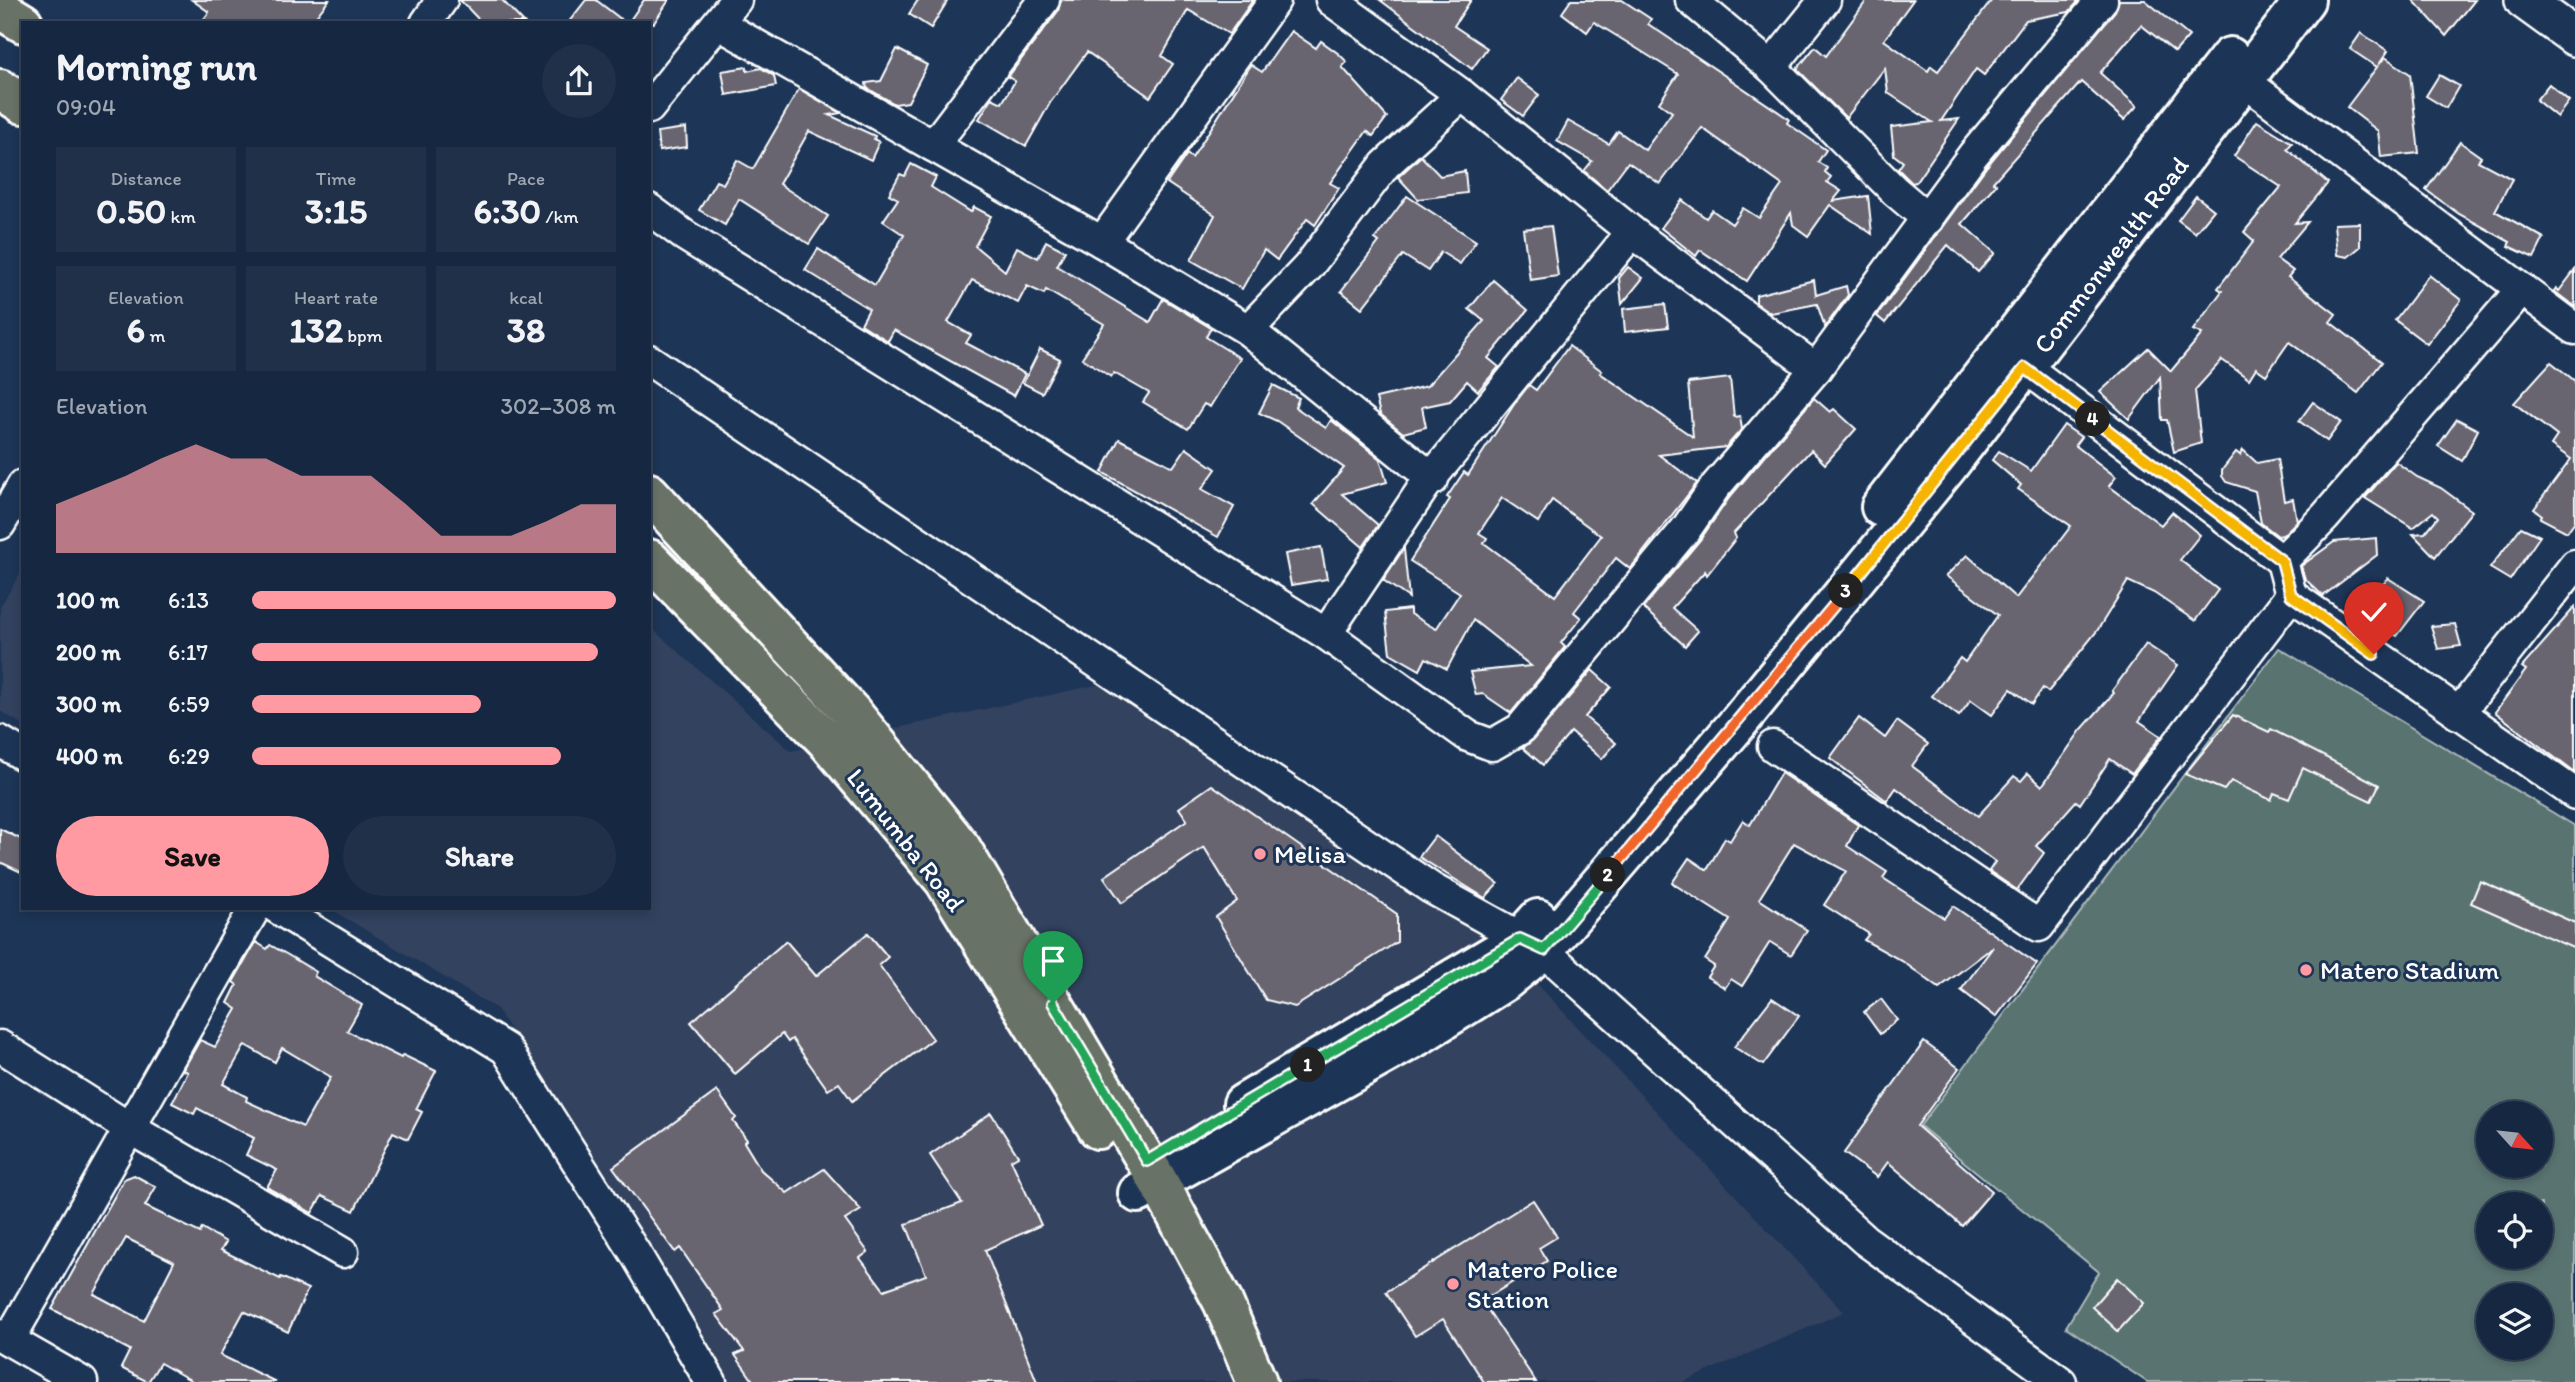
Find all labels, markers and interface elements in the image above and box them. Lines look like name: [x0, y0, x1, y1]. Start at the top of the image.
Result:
text: Morning run: [56, 44, 257, 90]
button: share: [542, 44, 616, 118]
text: 09:04: [56, 93, 116, 121]
street label: Commonwealth Road: [2027, 150, 2195, 360]
text: Distance: [110, 167, 182, 190]
text: Time: [316, 167, 356, 190]
text: Pace: [507, 167, 545, 190]
text: 0.50: [96, 190, 166, 232]
text: 3:15: [305, 190, 367, 232]
text: 6:30: [473, 190, 541, 232]
text: km: [166, 205, 196, 228]
text: /km: [541, 205, 579, 228]
text: Elevation: [108, 286, 184, 309]
text: Heart rate: [294, 286, 378, 309]
text: kcal: [509, 286, 543, 309]
text: 6: [127, 309, 145, 351]
text: 132: [289, 309, 343, 351]
text: 38: [507, 309, 545, 351]
text: m: [145, 324, 165, 347]
text: bpm: [343, 324, 383, 347]
text: Elevation: [56, 392, 147, 420]
text: 302–308 m: [501, 392, 616, 420]
pin: 4: [2076, 402, 2110, 436]
text: 4: [2087, 407, 2098, 430]
pin: 3: [1828, 574, 1864, 608]
text: 3: [1840, 579, 1851, 602]
pin: [2344, 582, 2404, 654]
text: 100 m: [56, 586, 120, 614]
text: 6:13: [168, 586, 209, 614]
icon: check: [2355, 593, 2393, 631]
text: 200 m: [56, 638, 121, 666]
text: 6:17: [168, 638, 208, 666]
text: 300 m: [56, 690, 121, 718]
text: 6:59: [168, 690, 210, 718]
text: 400 m: [56, 742, 123, 770]
text: 6:29: [168, 742, 210, 770]
street label: Lumumba Road: [840, 762, 972, 919]
button: Save: [56, 816, 329, 896]
button: Share: [343, 816, 616, 896]
place label: Melisa: [1274, 838, 1346, 870]
marker: Melisa: [1252, 846, 1268, 862]
pin: 2: [1590, 858, 1626, 892]
text: 2: [1603, 863, 1613, 886]
pin: [1023, 931, 1083, 1003]
icon: arrive: [1034, 942, 1072, 980]
place label: Matero Stadium: [2320, 954, 2499, 986]
marker: Matero Stadium: [2298, 962, 2314, 978]
pin: 1: [1290, 1048, 1326, 1082]
text: 1: [1303, 1053, 1312, 1076]
north arrow: [2476, 1101, 2553, 1178]
map controls: [2476, 1101, 2553, 1360]
button: locate: [2476, 1192, 2553, 1269]
place label: Matero Police Station: [1467, 1253, 1618, 1315]
marker: Matero Police Station: [1445, 1276, 1461, 1292]
button: layers: [2476, 1283, 2553, 1360]

